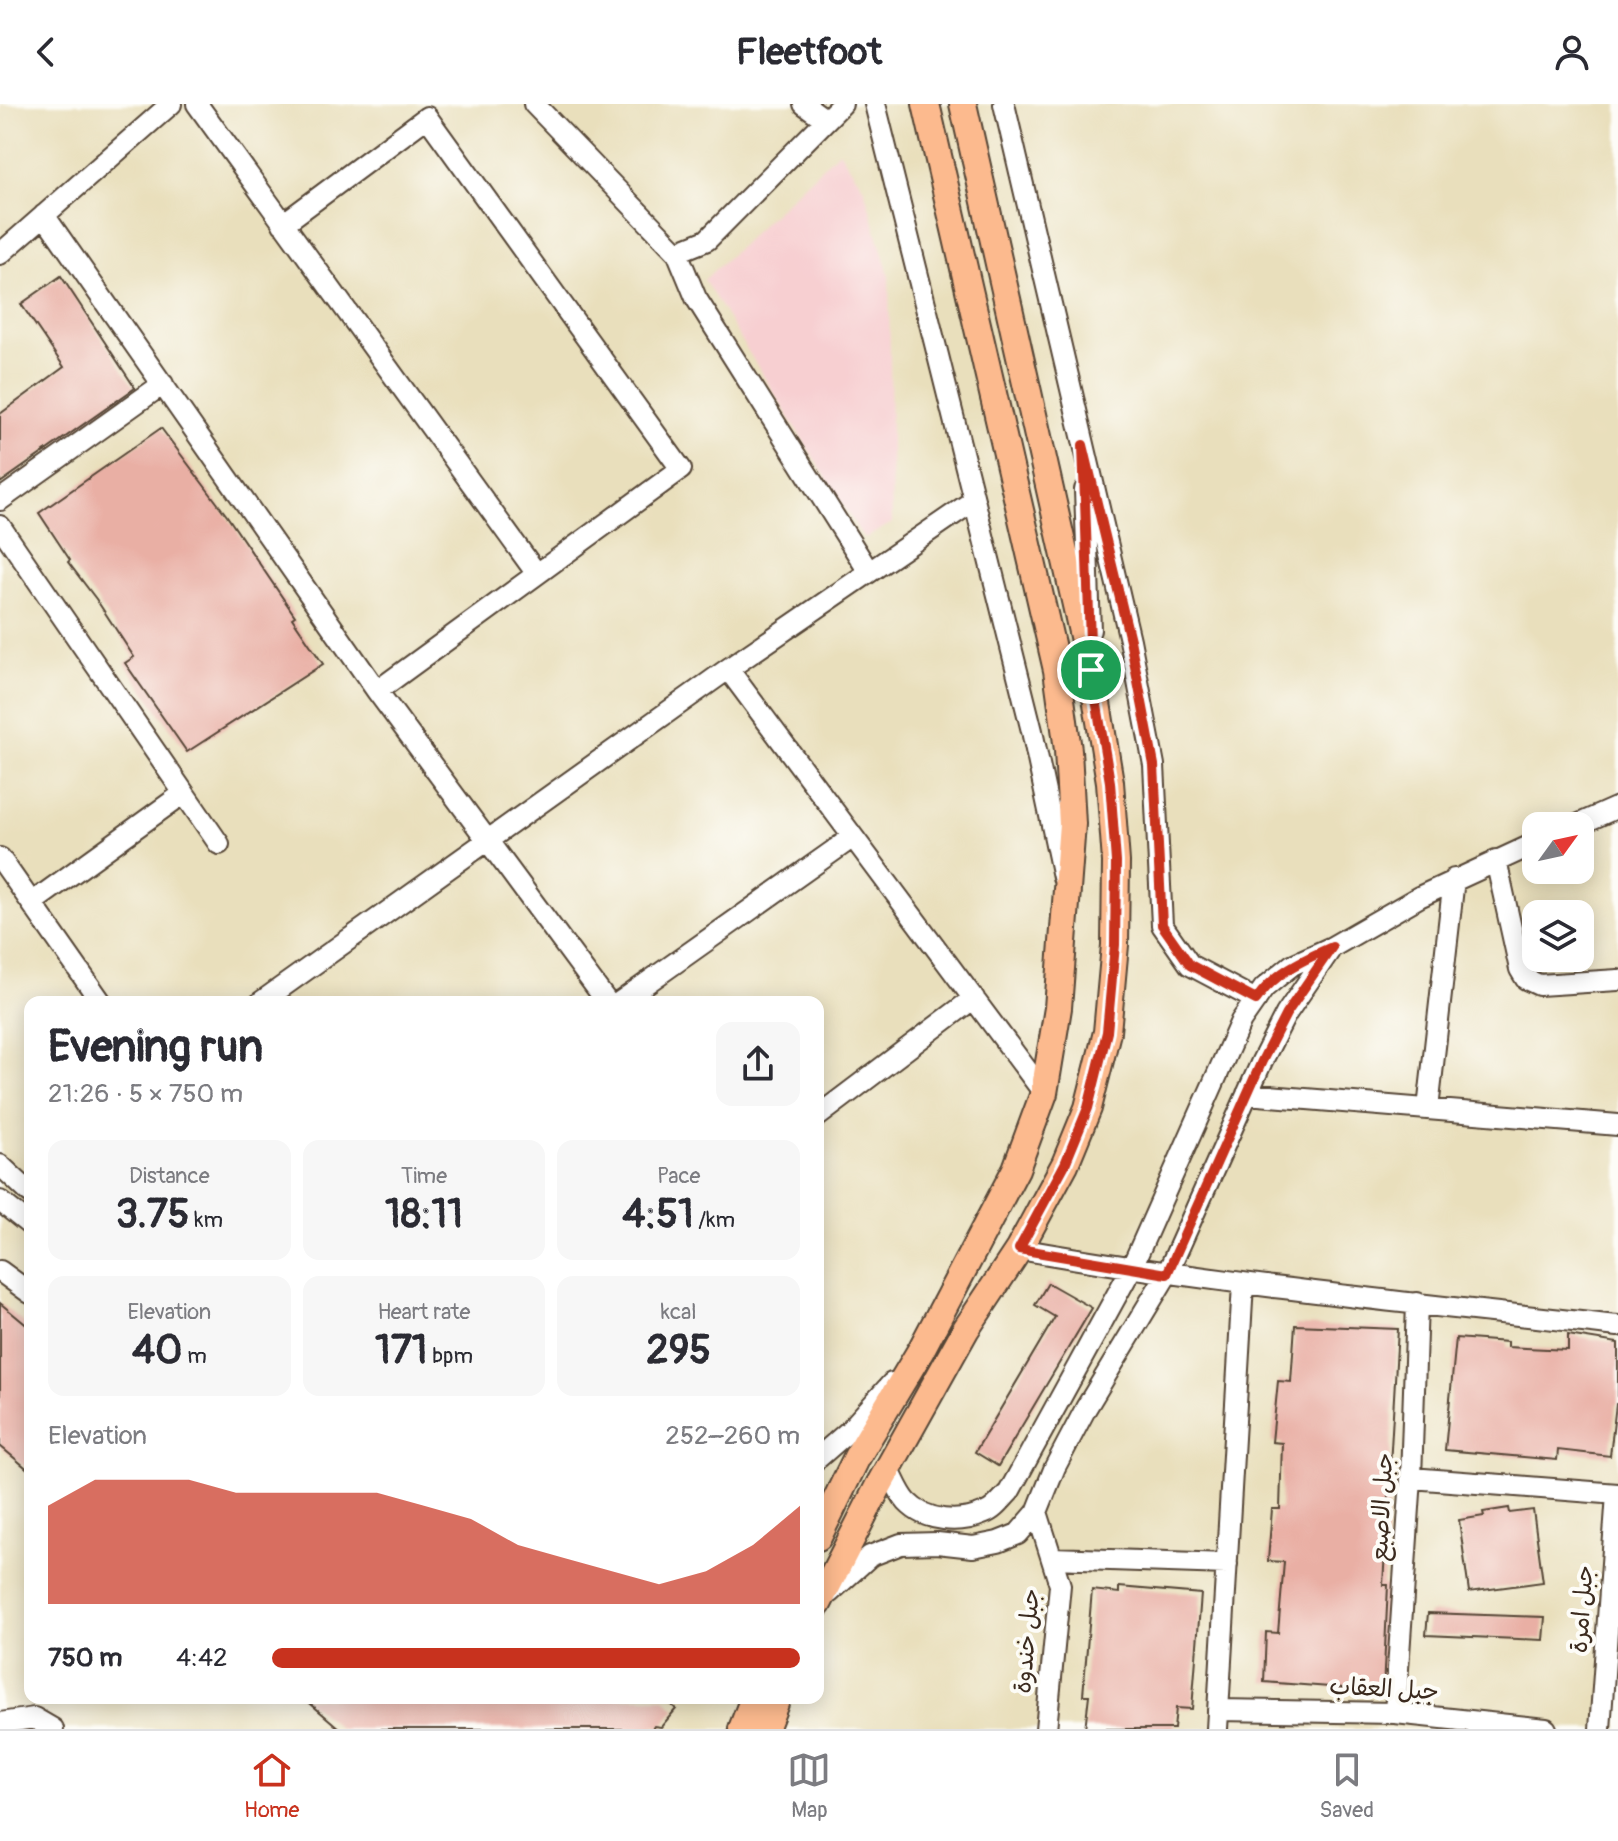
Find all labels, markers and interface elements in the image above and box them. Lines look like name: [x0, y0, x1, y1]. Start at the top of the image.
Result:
icon: back: [24, 30, 68, 74]
text: Fleetfoot: [736, 30, 882, 75]
icon: person: [1550, 30, 1594, 74]
pin: [1057, 636, 1125, 704]
icon: arrive: [1069, 648, 1113, 692]
north arrow: [1522, 812, 1594, 884]
map controls: [1522, 812, 1594, 972]
button: layers: [1522, 900, 1594, 972]
text: Evening run: [48, 1020, 263, 1075]
button: share: [716, 1022, 800, 1106]
text: 21:26 · 5 × 750 m: [48, 1078, 243, 1110]
text: Distance: [129, 1162, 210, 1190]
text: Time: [401, 1162, 447, 1190]
text: Pace: [657, 1162, 700, 1190]
text: 3.75: [116, 1190, 190, 1239]
text: 18:11: [385, 1190, 463, 1239]
text: 4:51: [622, 1190, 694, 1239]
text: km: [190, 1206, 223, 1234]
text: /km: [694, 1206, 735, 1234]
text: Elevation: [127, 1298, 211, 1326]
text: Heart rate: [378, 1298, 470, 1326]
text: kcal: [661, 1298, 697, 1326]
text: 40: [132, 1326, 182, 1375]
text: 171: [375, 1326, 427, 1375]
text: 295: [646, 1326, 711, 1375]
text: m: [182, 1342, 207, 1370]
text: bpm: [427, 1342, 473, 1370]
text: Elevation: [48, 1420, 147, 1452]
text: 252–260 m: [665, 1420, 800, 1452]
street label: جبل الاصبع: [1365, 1452, 1401, 1562]
street label: جبل امرة: [1564, 1564, 1600, 1654]
street label: جبل خندوة: [1008, 1587, 1046, 1695]
text: 750 m: [48, 1642, 122, 1674]
text: 4:42: [176, 1642, 228, 1674]
street label: جبل العقاب: [1329, 1672, 1439, 1706]
tab: Home: [244, 1748, 299, 1824]
tab: Map: [787, 1748, 831, 1824]
tab: Saved: [1319, 1748, 1374, 1824]

